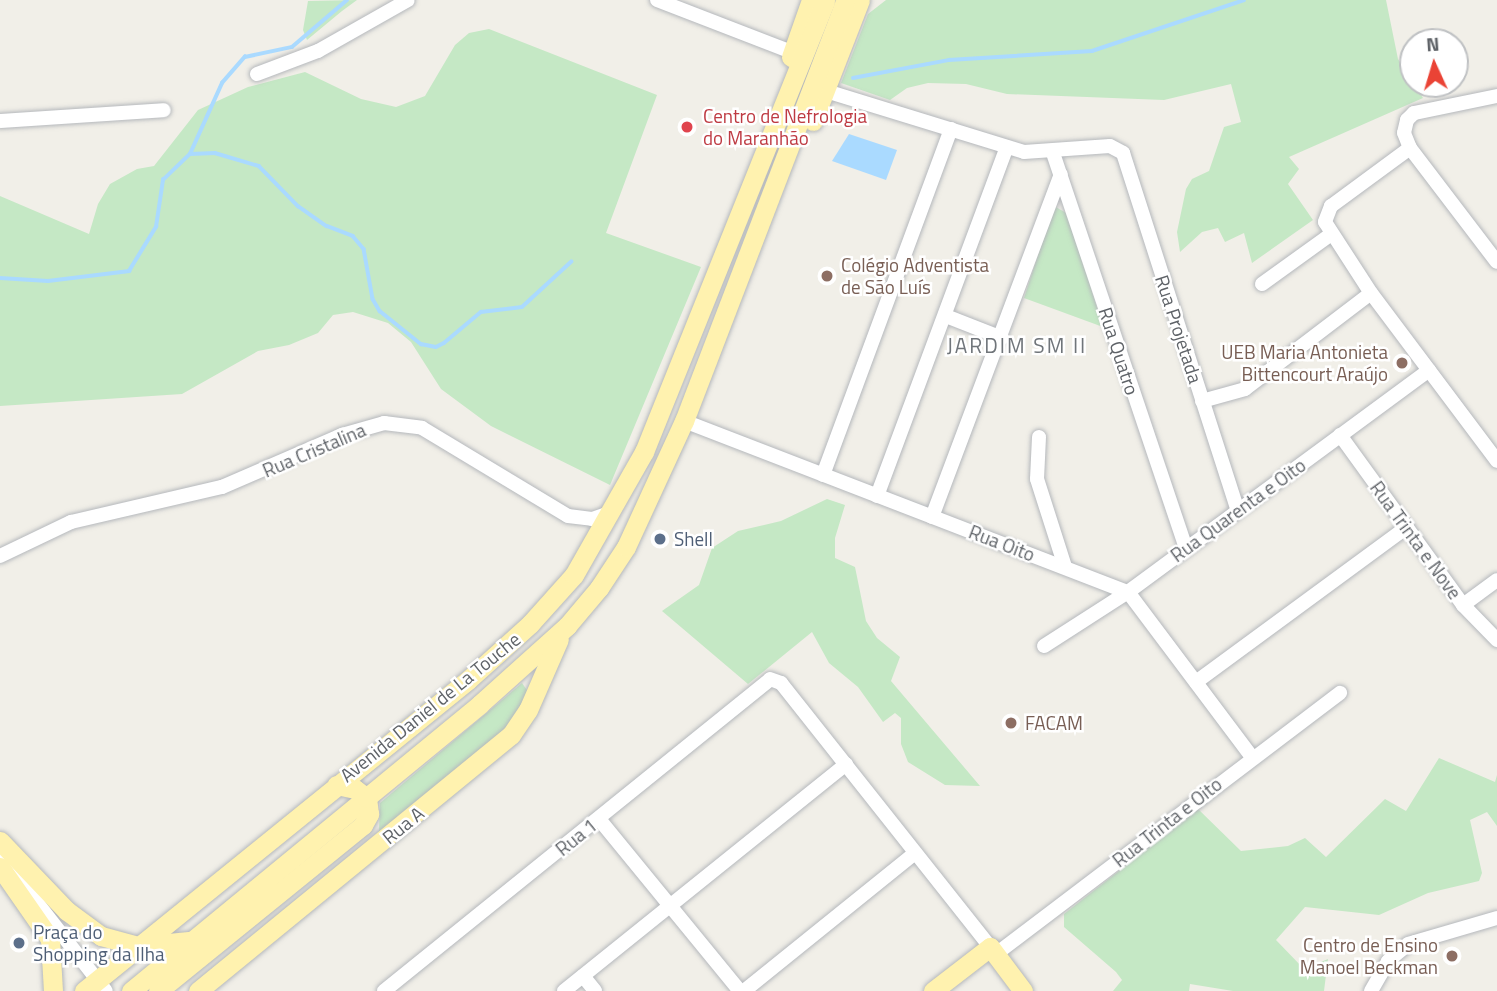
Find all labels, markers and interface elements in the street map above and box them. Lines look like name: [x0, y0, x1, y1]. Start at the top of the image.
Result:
north arrow: [1399, 28, 1469, 98]
text: N: [1425, 29, 1440, 58]
place label: Centro de Nefrologia do Maranhão: [703, 105, 867, 149]
marker: Centro de Nefrologia do Maranhão: [677, 117, 697, 137]
place label: Colégio Adventista de São Luís: [841, 254, 989, 298]
marker: Colégio Adventista de São Luís: [819, 268, 835, 284]
street label: Rua Projetada: [1151, 272, 1207, 386]
street label: Rua Quatro: [1094, 304, 1144, 398]
district label: JARDIM SM II: [948, 332, 1086, 358]
place label: UEB Maria Antonieta Bittencourt Araújo: [1221, 341, 1388, 385]
marker: UEB Maria Antonieta Bittencourt Araújo: [1394, 355, 1410, 371]
street label: Rua Cristalina: [259, 418, 369, 482]
street label: Rua Quarenta e Oito: [1166, 453, 1310, 567]
street label: Rua Trinta e Nove: [1366, 477, 1466, 603]
street label: Rua Oito: [966, 520, 1038, 566]
place label: Shell: [674, 528, 713, 550]
marker: Shell: [652, 531, 668, 547]
street label: Avenida Daniel de La Touche: [335, 627, 525, 787]
place label: FACAM: [1025, 712, 1083, 734]
marker: FACAM: [1003, 715, 1019, 731]
street label: Rua Trinta e Oito: [1108, 772, 1226, 872]
street label: Rua A: [378, 801, 428, 849]
street label: Rua 1: [551, 814, 601, 860]
place label: Praça do Shopping da Ilha: [33, 921, 164, 965]
place label: Centro de Ensino Manoel Beckman: [1300, 934, 1438, 978]
marker: Praça do Shopping da Ilha: [11, 935, 27, 951]
marker: Centro de Ensino Manoel Beckman: [1444, 948, 1460, 964]

